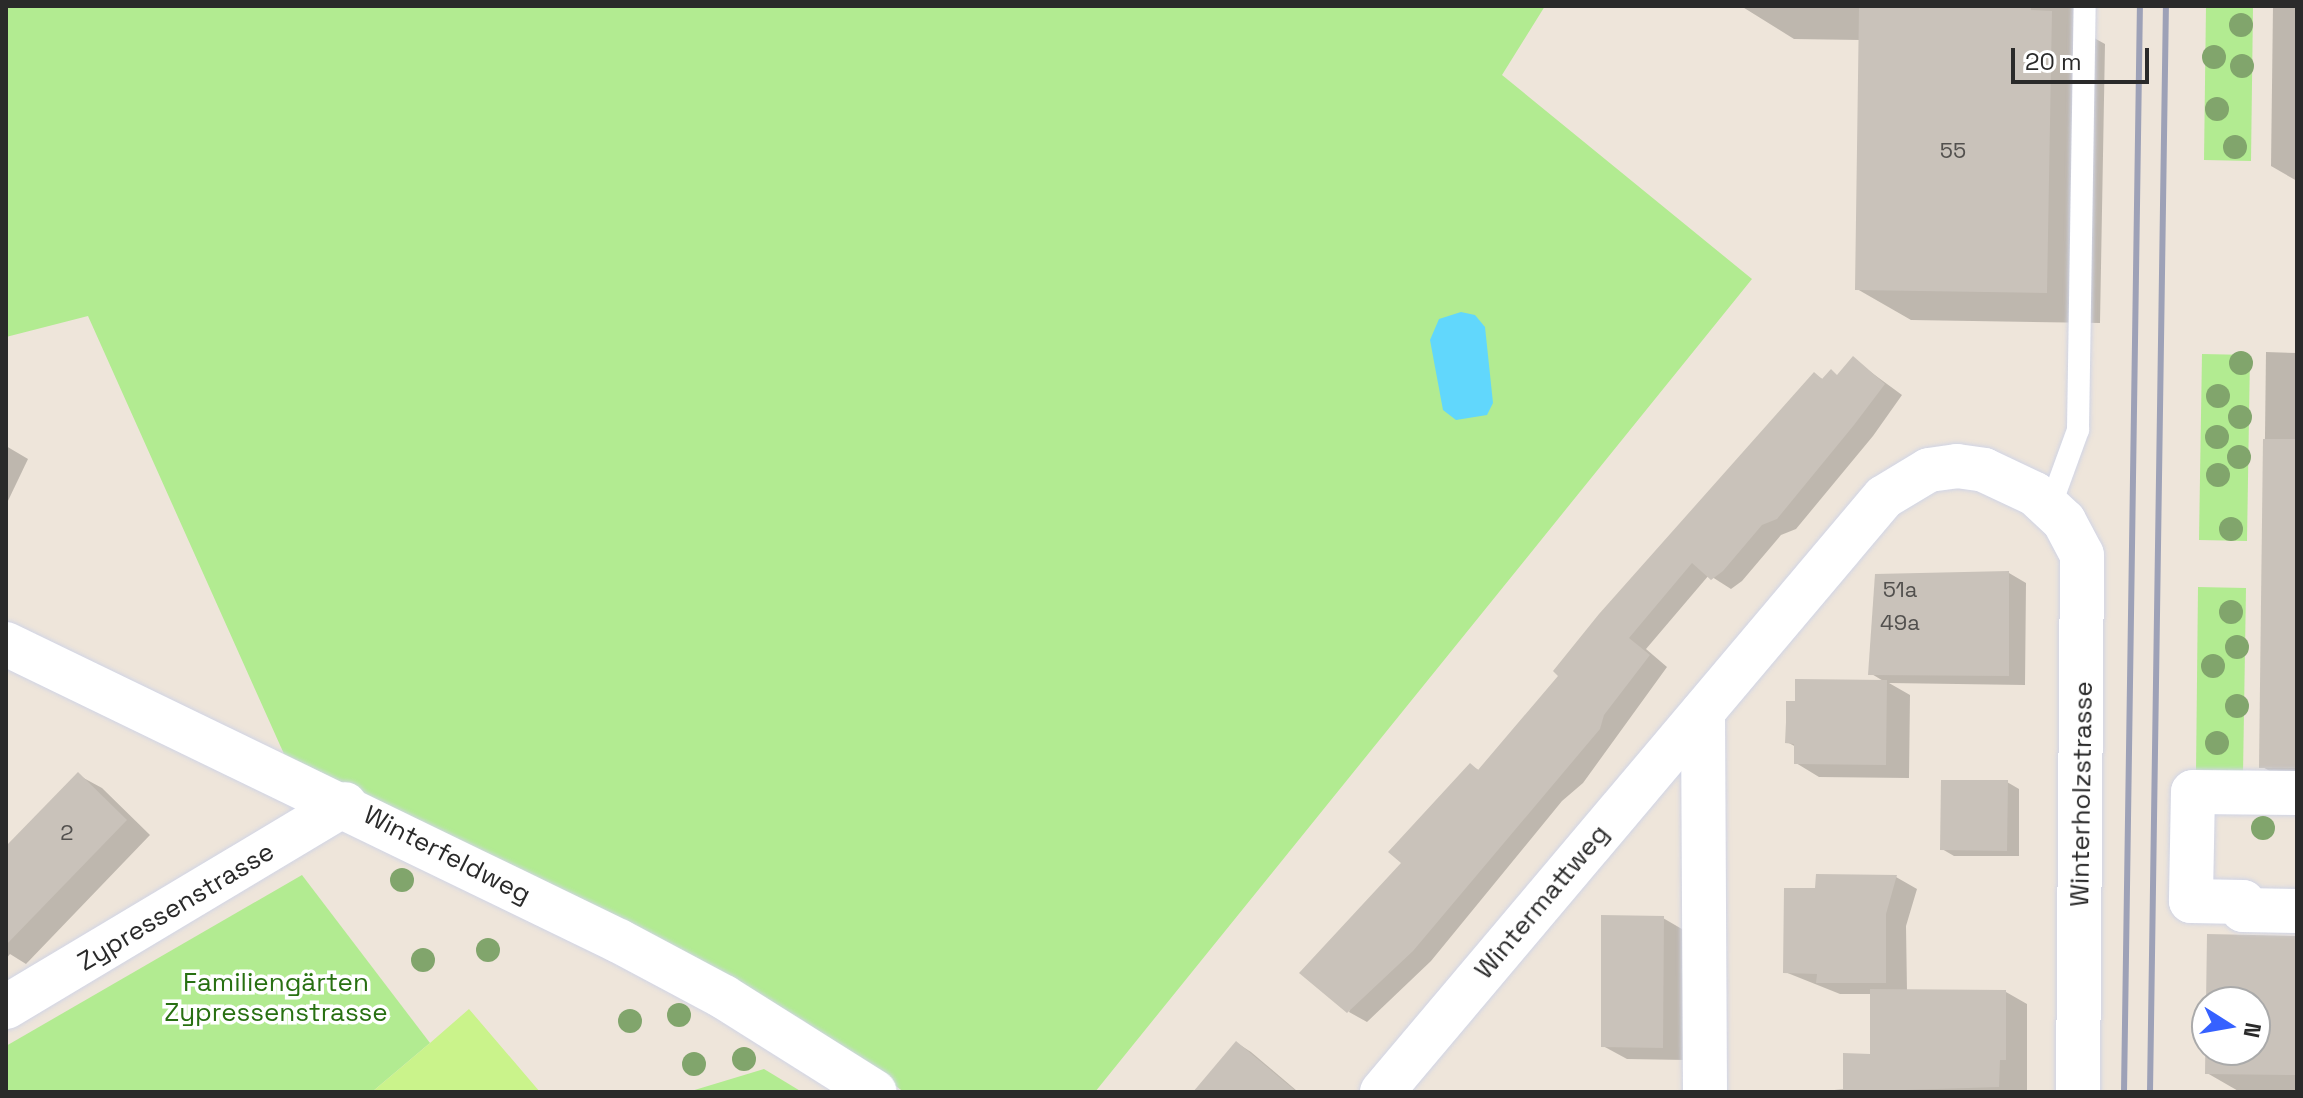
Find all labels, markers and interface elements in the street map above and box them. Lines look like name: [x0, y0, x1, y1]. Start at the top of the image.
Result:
scale bar: [2015, 32, 2153, 82]
text: 20 m: [2025, 46, 2082, 77]
house number: 55: [1940, 138, 1966, 164]
house number: 51a: [1883, 577, 1917, 603]
house number: 49a: [1880, 610, 1920, 636]
street label: Winterholzstrasse: [2064, 681, 2100, 907]
street label: Winterfeldweg: [358, 799, 536, 911]
street label: Wintermattweg: [1468, 819, 1616, 985]
house number: 2: [60, 820, 74, 846]
street label: Zypressenstrasse: [72, 836, 280, 978]
park label: Familiengärten Zypressenstrasse: [164, 967, 388, 1028]
north arrow: [2191, 986, 2271, 1066]
text: N: [2237, 1020, 2268, 1040]

